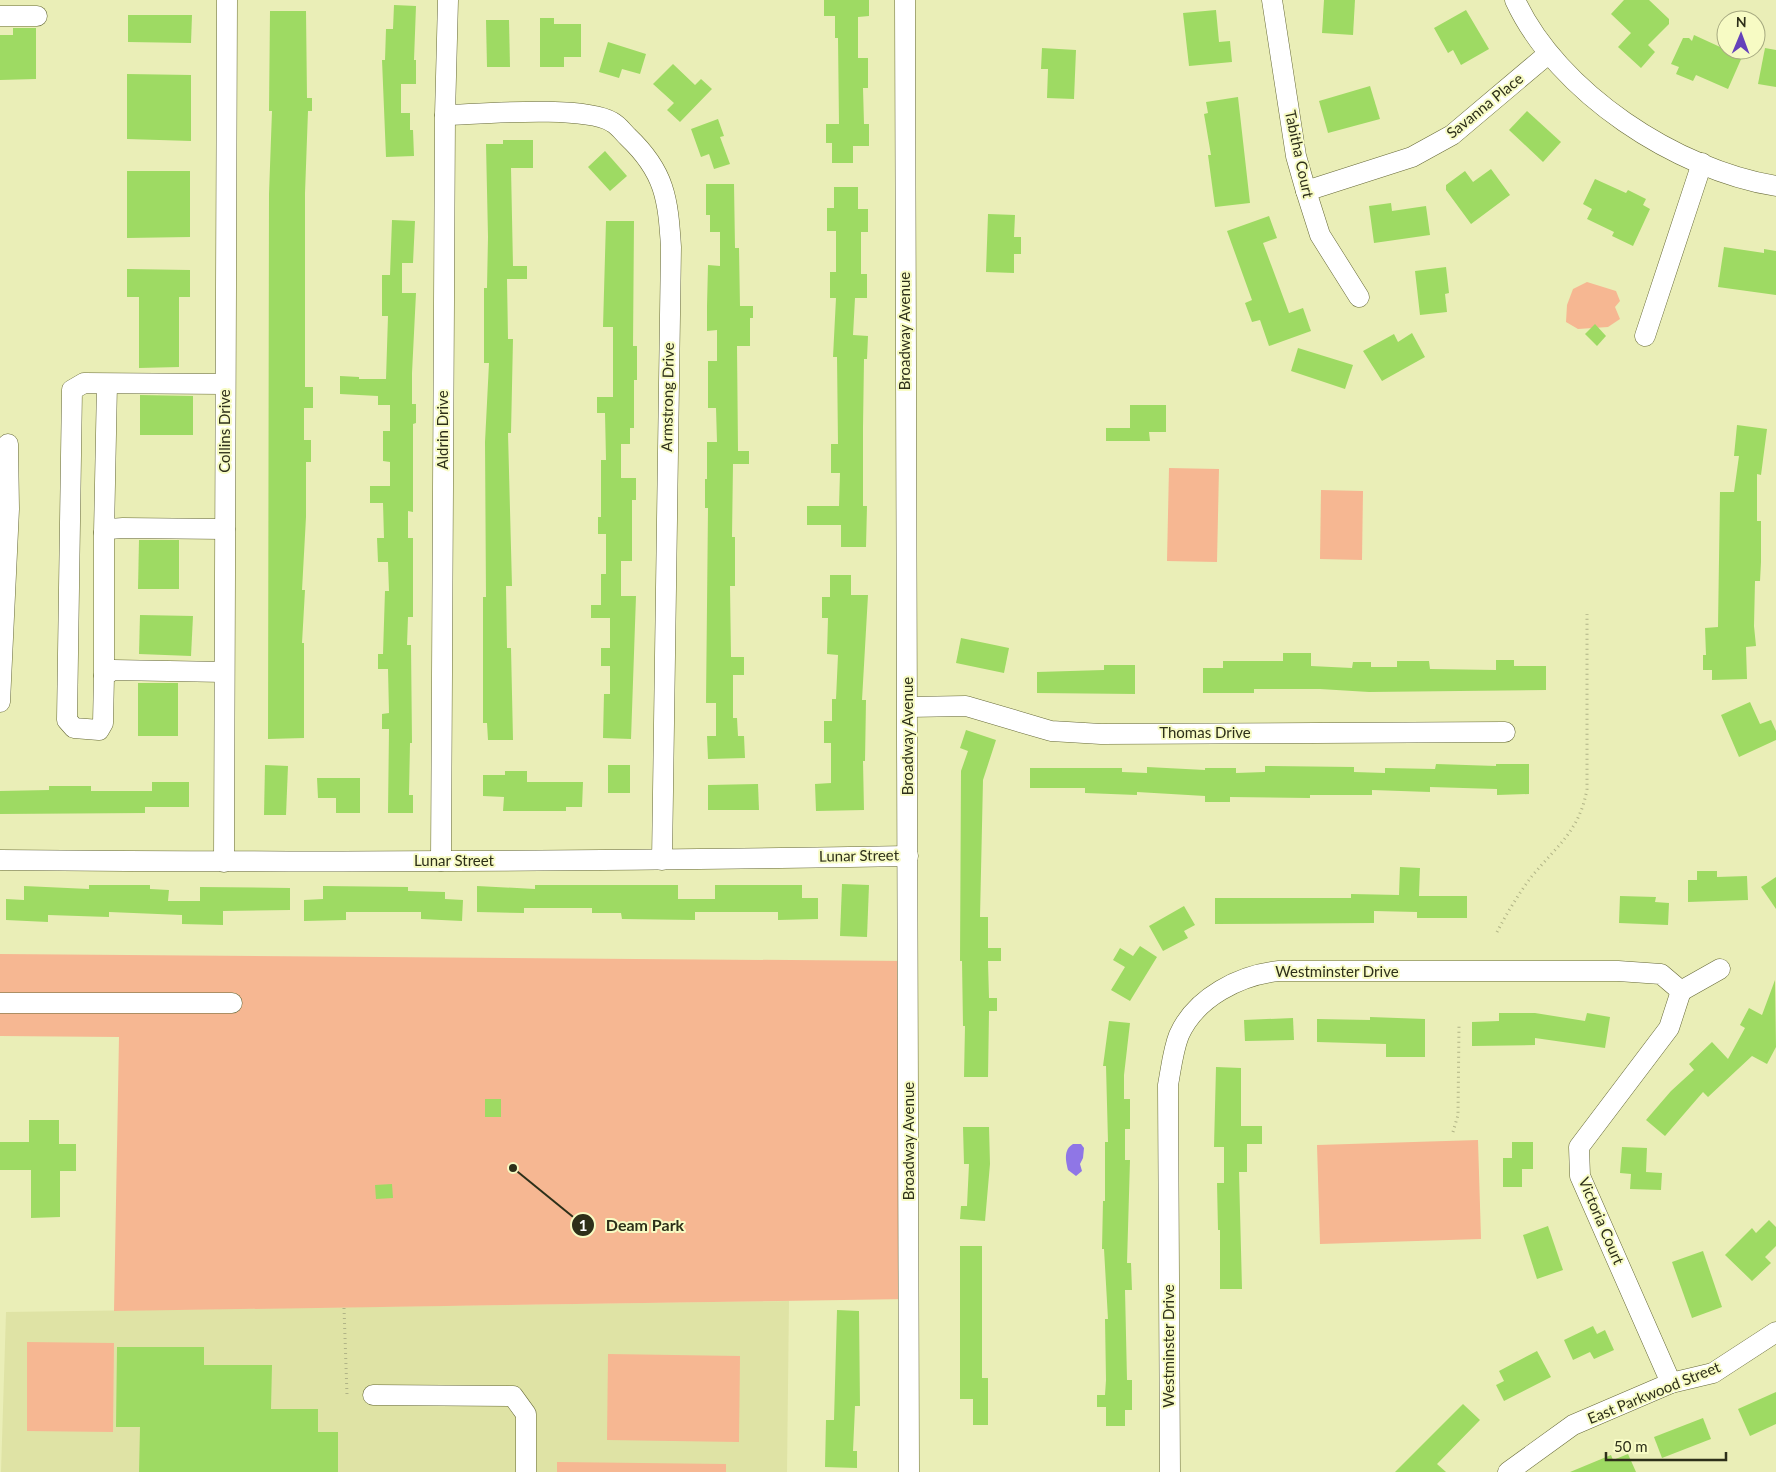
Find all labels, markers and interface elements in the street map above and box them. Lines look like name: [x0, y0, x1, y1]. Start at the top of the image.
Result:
north arrow: [1716, 10, 1766, 60]
text: N: [1736, 13, 1747, 30]
street label: Savanna Place: [1442, 69, 1526, 142]
street label: Tabitha Court: [1282, 108, 1318, 200]
street label: Broadway Avenue: [895, 272, 913, 390]
street label: Armstrong Drive: [657, 342, 677, 452]
street label: Collins Drive: [215, 389, 233, 473]
street label: Aldrin Drive: [433, 390, 451, 470]
street label: Broadway Avenue: [898, 677, 916, 795]
street label: Thomas Drive: [1159, 723, 1251, 741]
street label: Lunar Street: [819, 845, 900, 865]
street label: Lunar Street: [414, 851, 495, 869]
street label: Westminster Drive: [1275, 962, 1399, 980]
street label: Broadway Avenue: [899, 1082, 917, 1200]
street label: Victoria Court: [1576, 1174, 1629, 1267]
callout: Deam Park: [570, 1210, 694, 1241]
text: Deam Park: [606, 1215, 685, 1234]
text: 1: [579, 1216, 587, 1234]
street label: Westminster Drive: [1159, 1284, 1177, 1408]
street label: East Parkwood Street: [1585, 1357, 1723, 1427]
scale bar: [1606, 1430, 1726, 1462]
text: 50 m: [1614, 1437, 1648, 1455]

